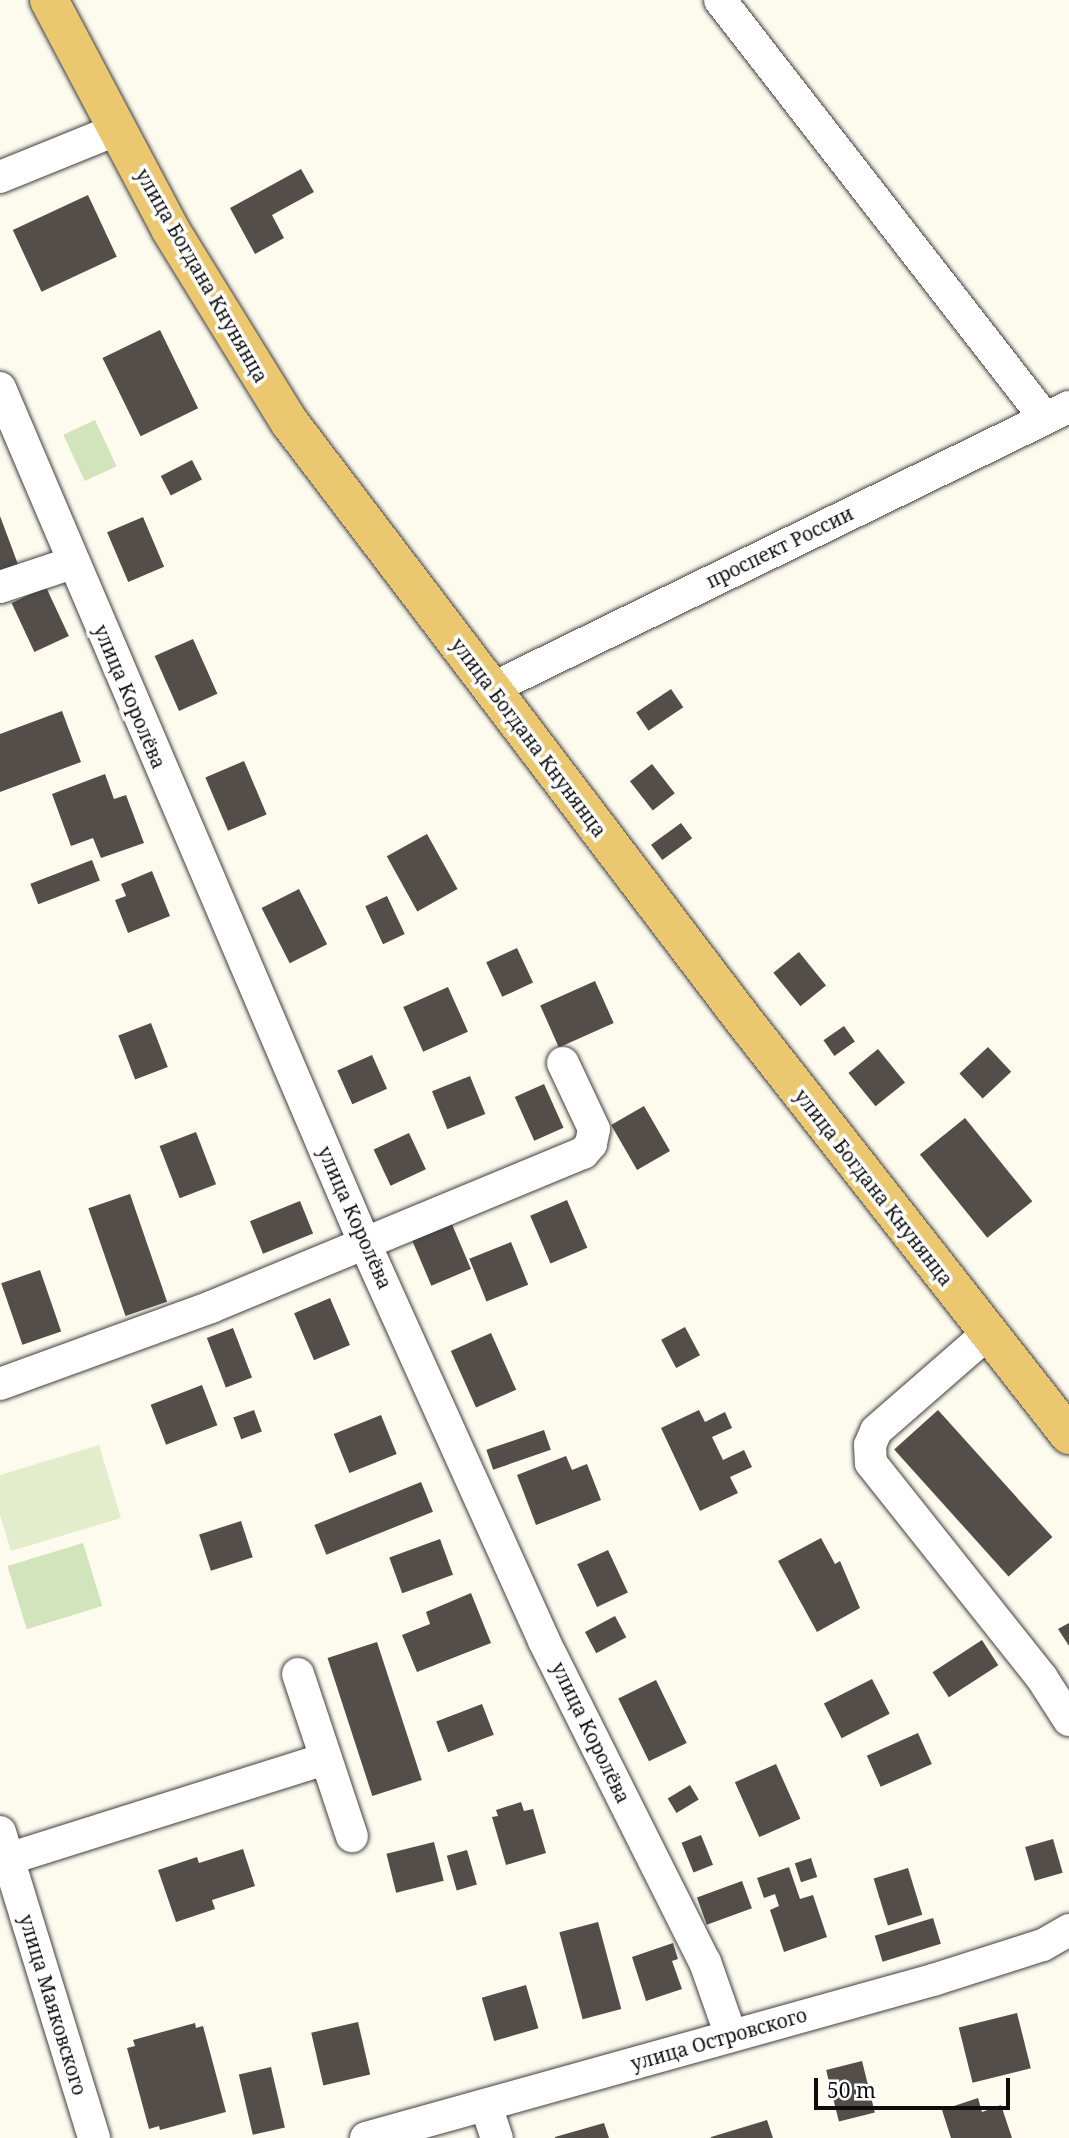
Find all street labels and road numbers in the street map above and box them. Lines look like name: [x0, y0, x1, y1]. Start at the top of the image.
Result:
street label: улица Богдана Кнунянца: [130, 165, 272, 387]
street label: проспект России: [703, 503, 857, 593]
street label: улица Королёва: [88, 622, 170, 772]
street label: улица Богдана Кнунянца: [446, 634, 610, 842]
street label: улица Богдана Кнунянца: [789, 1085, 957, 1291]
street label: улица Королёва: [312, 1143, 396, 1293]
street label: улица Королёва: [546, 1659, 634, 1807]
street label: улица Маяковского: [14, 1912, 90, 2098]
street label: улица Островского: [628, 2004, 810, 2076]

